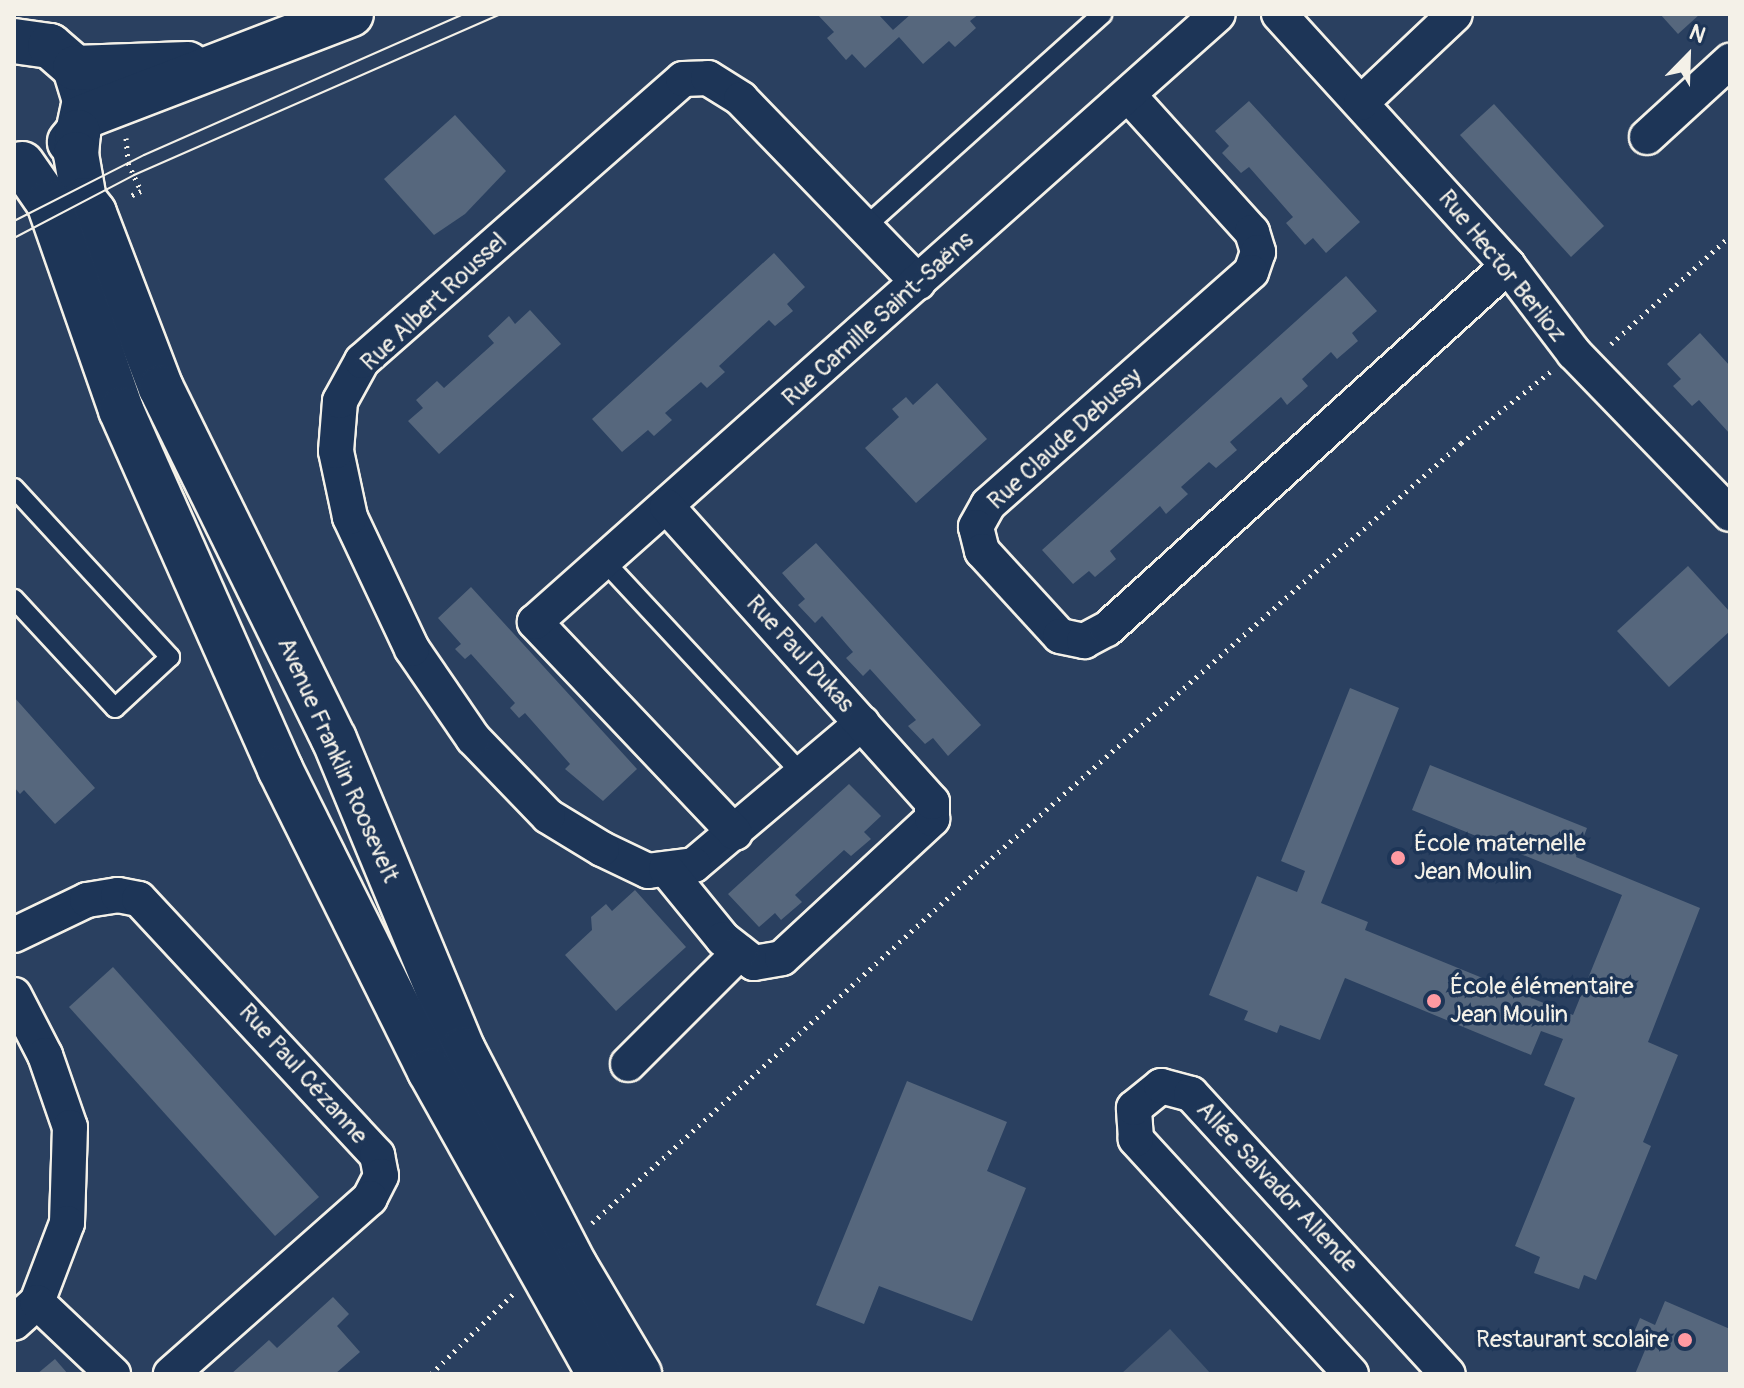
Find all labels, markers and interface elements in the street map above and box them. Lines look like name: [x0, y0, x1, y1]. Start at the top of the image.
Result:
north arrow: [1648, 16, 1728, 96]
text: N: [1685, 18, 1710, 50]
street label: Rue Hector Berlioz: [1432, 184, 1572, 348]
street label: Rue Camille Saint-Saëns: [777, 226, 979, 412]
street label: Rue Albert Roussel: [355, 227, 513, 377]
street label: Rue Claude Debussy: [982, 362, 1148, 516]
street label: Rue Paul Dukas: [740, 590, 860, 718]
street label: Avenue Franklin Roosevelt: [271, 633, 405, 887]
place label: École maternelle Jean Moulin: [1414, 830, 1586, 886]
marker: École maternelle Jean Moulin: [1389, 849, 1407, 867]
place label: École élémentaire Jean Moulin: [1450, 973, 1634, 1029]
marker: École élémentaire Jean Moulin: [1425, 992, 1443, 1010]
street label: Rue Paul Cézanne: [233, 998, 373, 1150]
street label: Allée Salvador Allende: [1190, 1096, 1364, 1278]
place label: Restaurant scolaire: [1476, 1326, 1669, 1354]
marker: Restaurant scolaire: [1676, 1331, 1694, 1349]

